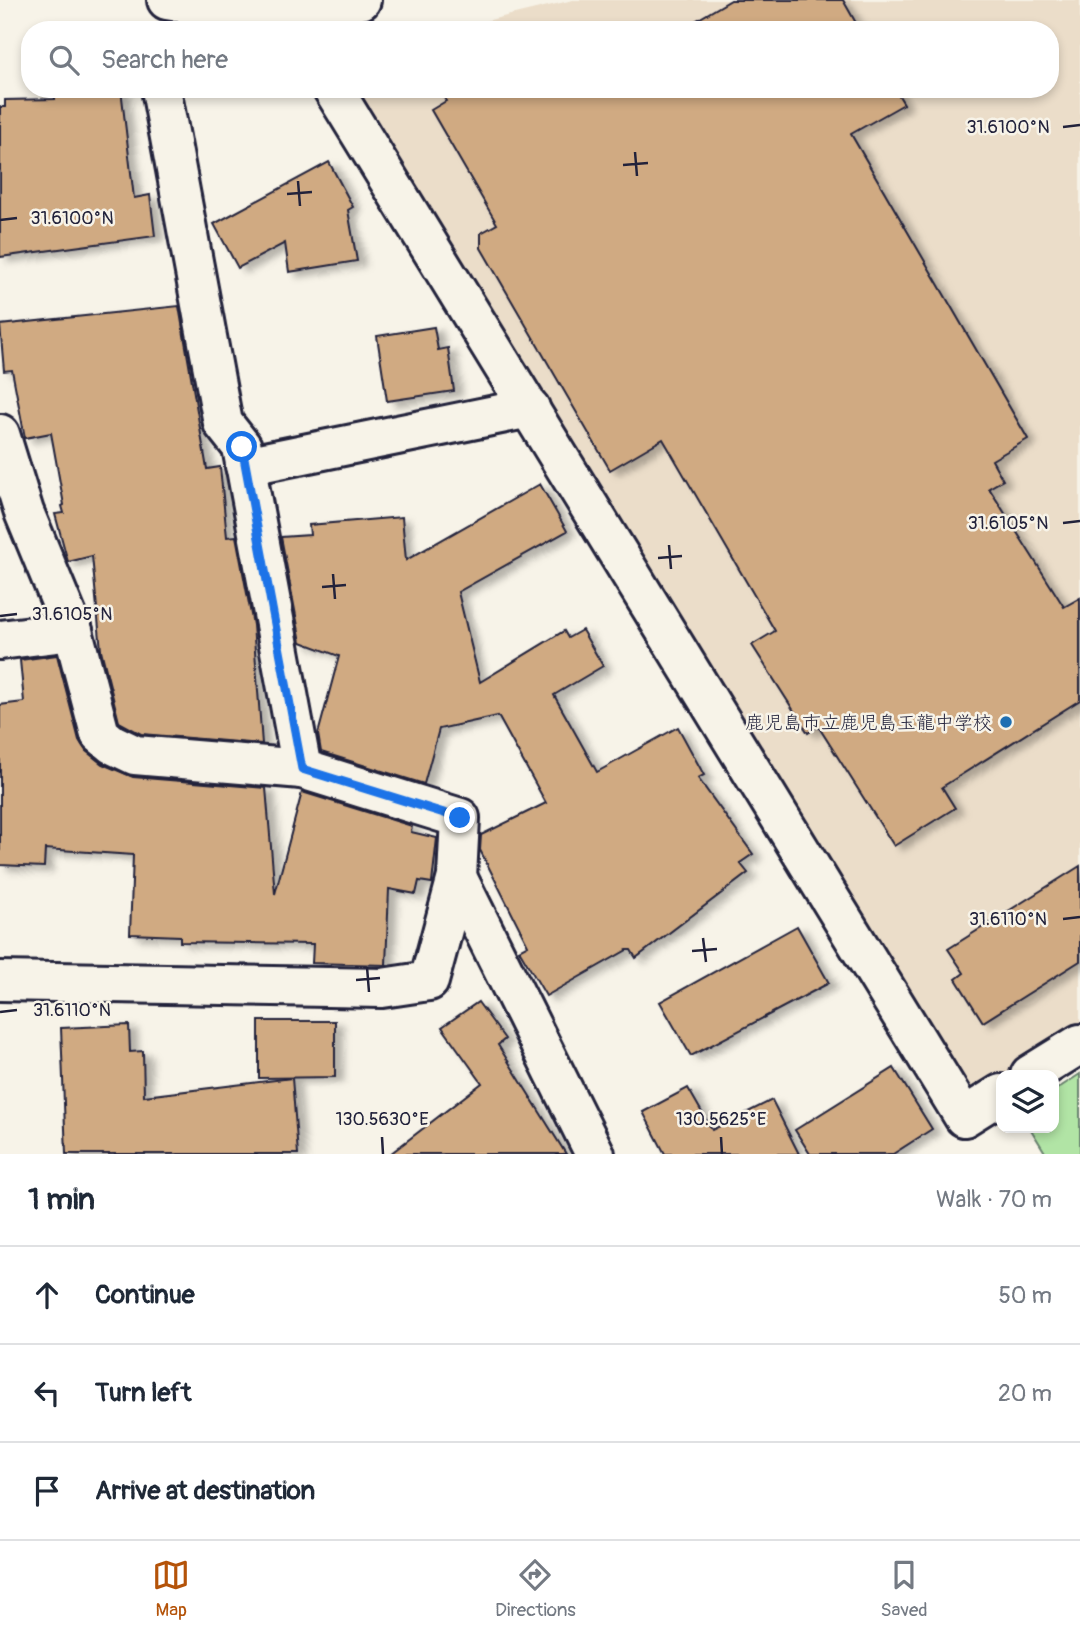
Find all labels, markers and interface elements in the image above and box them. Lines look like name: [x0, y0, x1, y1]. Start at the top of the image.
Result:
search box: [21, 21, 1059, 98]
icon: search: [45, 41, 83, 79]
text: Search here: [101, 44, 228, 76]
text: 31.6100°N: [966, 116, 1050, 139]
text: 31.6100°N: [30, 207, 114, 230]
route start: [226, 431, 257, 462]
text: 31.6105°N: [968, 512, 1048, 535]
text: 31.6105°N: [32, 603, 112, 626]
place label: 鹿児島市立鹿児島玉龍中学校: [745, 711, 992, 735]
marker: 鹿児島市立鹿児島玉龍中学校: [998, 714, 1014, 730]
route end: [444, 802, 475, 833]
text: 31.6110°N: [969, 908, 1047, 931]
text: 31.6110°N: [33, 999, 111, 1022]
map controls: [996, 1070, 1059, 1133]
button: layers: [996, 1070, 1059, 1133]
text: 130.5630°E: [335, 1108, 429, 1131]
text: 130.5625°E: [676, 1108, 766, 1131]
text: 1 min: [28, 1181, 95, 1218]
text: Walk · 70 m: [936, 1185, 1052, 1214]
icon: ahead: [28, 1276, 66, 1314]
text: Continue: [95, 1279, 195, 1311]
text: 50 m: [998, 1281, 1052, 1310]
icon: left: [28, 1374, 66, 1412]
text: Turn left: [95, 1377, 191, 1409]
text: 20 m: [998, 1379, 1052, 1408]
icon: arrive: [28, 1472, 66, 1510]
text: Arrive at destination: [95, 1475, 315, 1507]
tab: Map: [152, 1556, 190, 1622]
tab: Directions: [495, 1556, 576, 1622]
tab: Saved: [880, 1556, 928, 1622]

